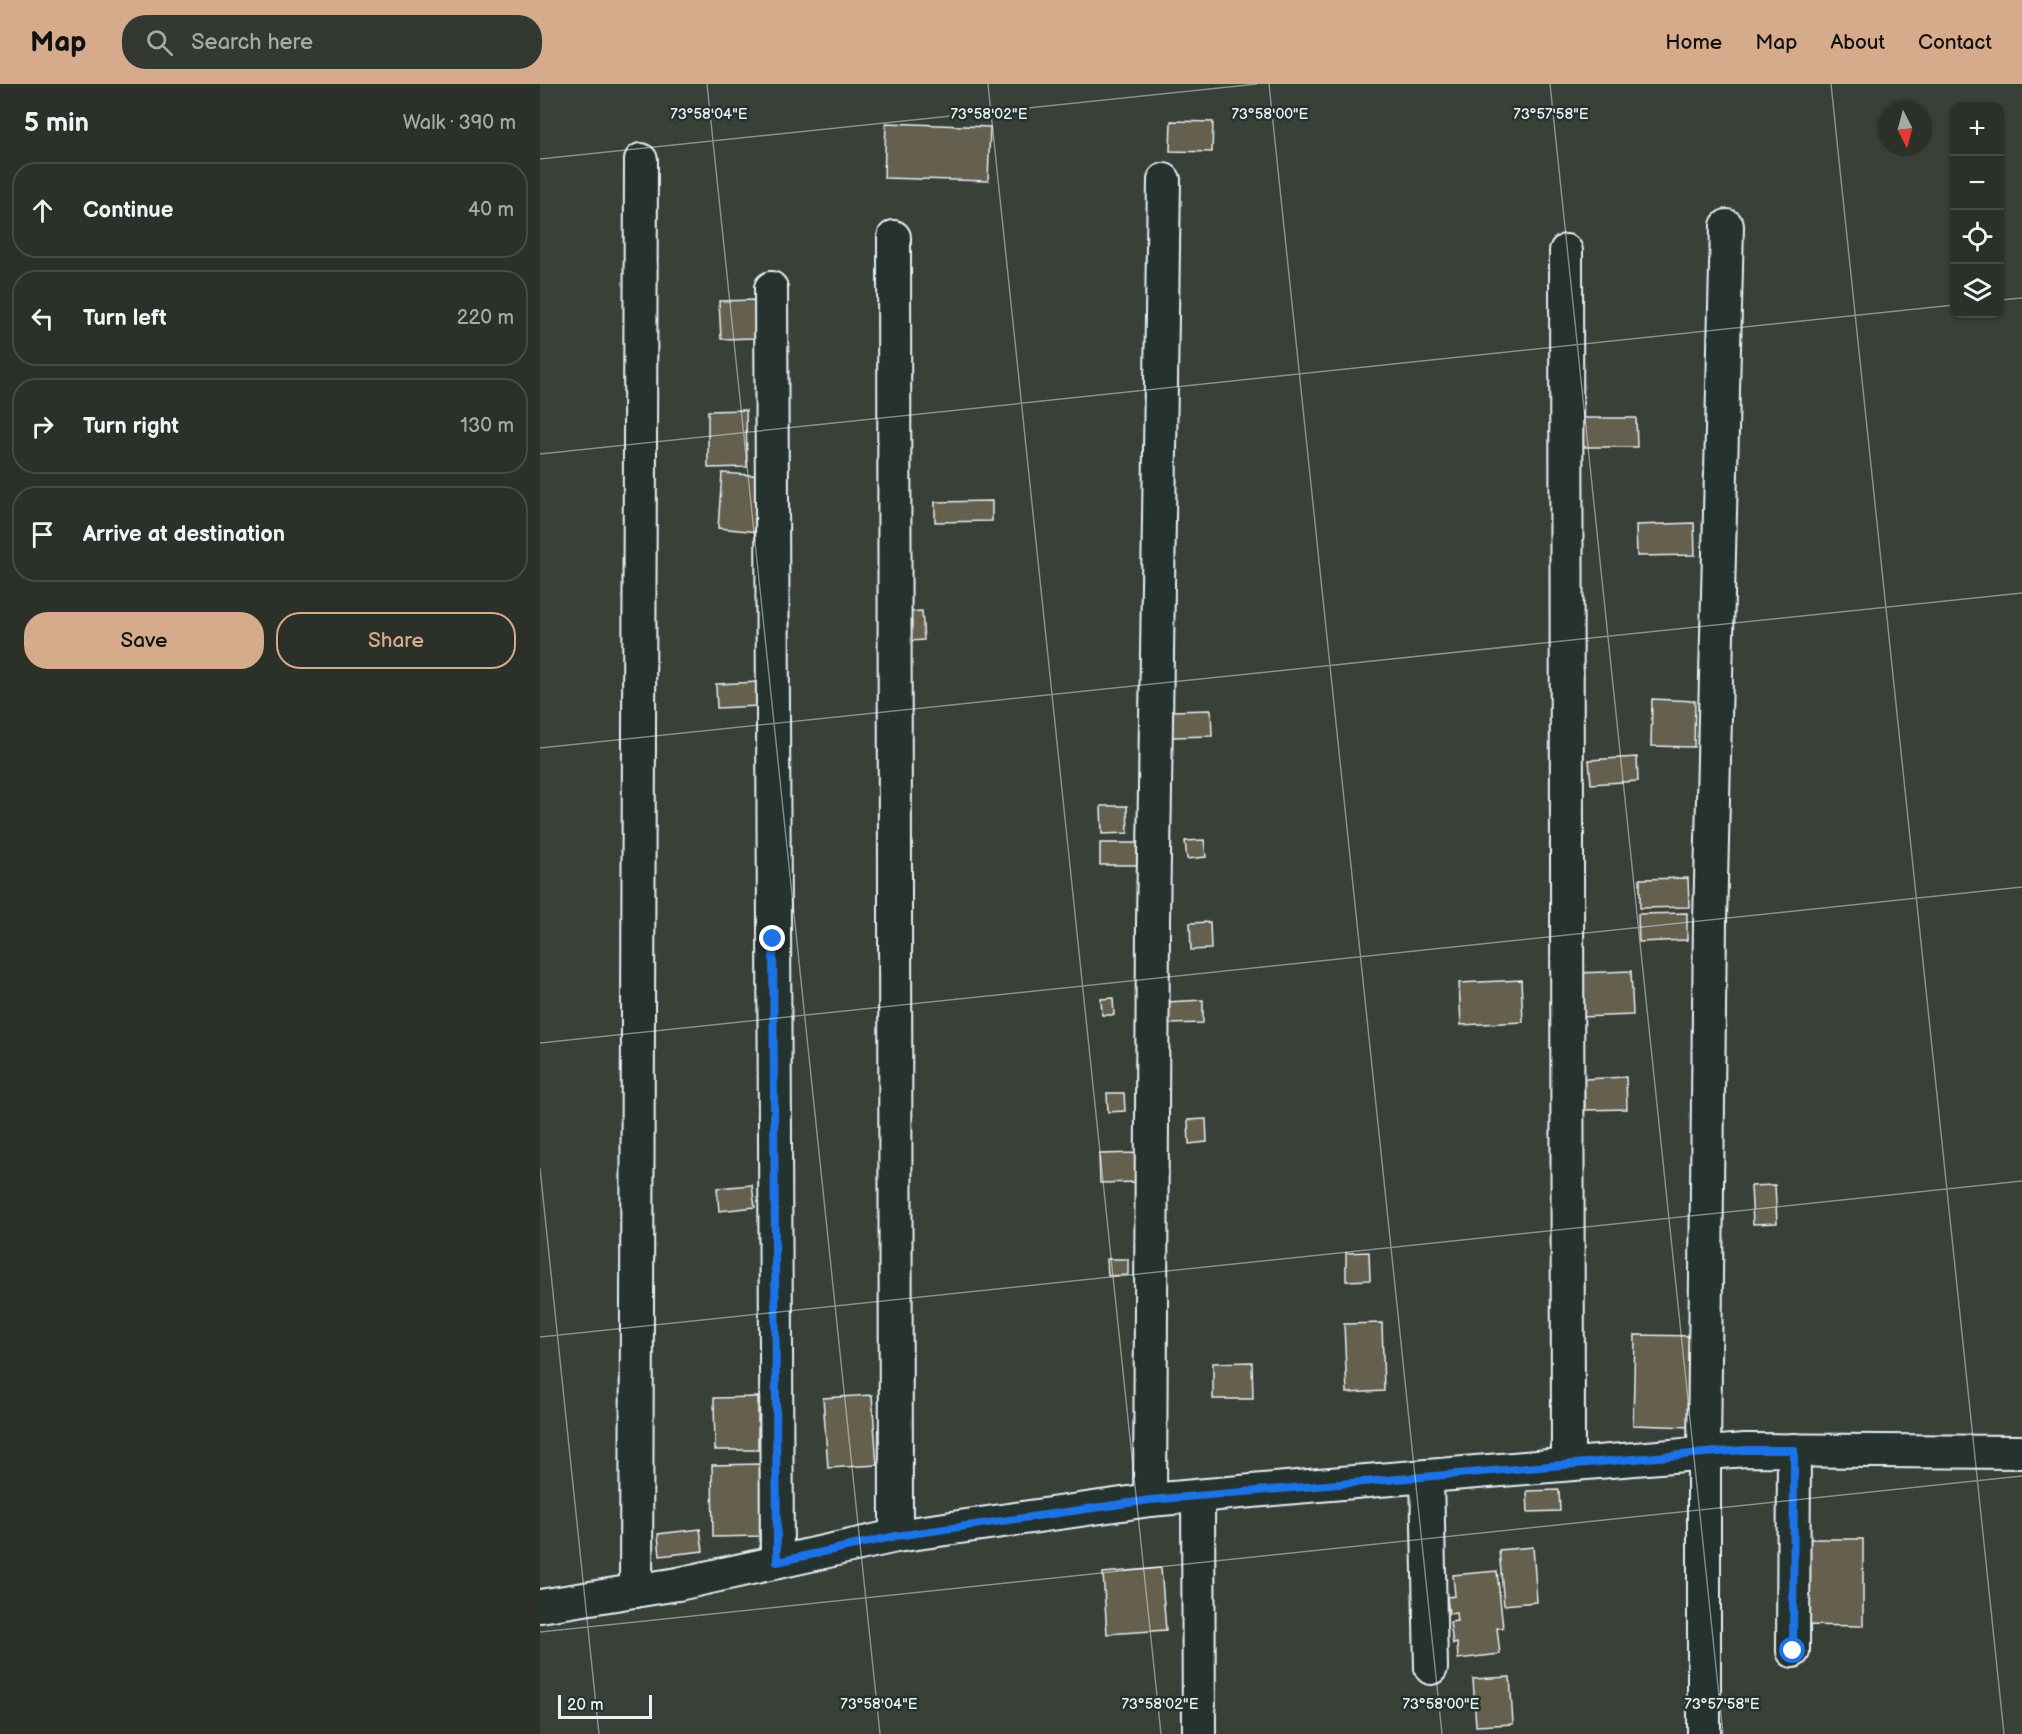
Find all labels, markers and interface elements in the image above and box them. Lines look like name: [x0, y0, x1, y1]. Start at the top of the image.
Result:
search box: [122, 15, 542, 69]
text: Map: [30, 26, 86, 59]
icon: search: [143, 26, 176, 59]
text: Search here: [191, 29, 313, 56]
text: Home: [1665, 30, 1722, 55]
text: Map: [1755, 30, 1797, 55]
text: About: [1830, 30, 1885, 55]
text: Contact: [1918, 30, 1992, 55]
north arrow: [1878, 102, 1932, 156]
map controls: [1950, 102, 2004, 318]
button: +: [1950, 102, 2004, 156]
text: 73°58'04"E: [670, 105, 748, 124]
text: 73°58'02"E: [950, 105, 1028, 124]
text: 73°58'00"E: [1231, 105, 1309, 124]
text: 73°57'58"E: [1513, 105, 1589, 124]
text: 5 min: [24, 108, 89, 139]
text: Walk · 390 m: [403, 111, 516, 135]
button: −: [1950, 156, 2004, 210]
icon: ahead: [26, 194, 59, 227]
text: Continue: [83, 197, 173, 224]
text: 40 m: [468, 198, 514, 222]
button: locate: [1950, 210, 2004, 264]
button: layers: [1950, 264, 2004, 318]
icon: left: [26, 302, 59, 335]
text: Turn left: [83, 305, 167, 332]
text: 220 m: [457, 306, 514, 330]
icon: right: [26, 410, 59, 443]
text: Turn right: [83, 413, 179, 440]
text: 130 m: [460, 414, 514, 438]
icon: arrive: [26, 518, 59, 551]
text: Arrive at destination: [83, 521, 285, 548]
button: Save: [24, 612, 264, 669]
button: Share: [276, 612, 516, 669]
route end: [759, 925, 785, 951]
route start: [1779, 1637, 1805, 1663]
scale bar: [558, 1692, 652, 1720]
text: 73°58'04"E: [840, 1695, 918, 1714]
text: 73°58'02"E: [1121, 1695, 1199, 1714]
text: 73°58'00"E: [1402, 1695, 1480, 1714]
text: 73°57'58"E: [1684, 1695, 1760, 1714]
text: 20 m: [567, 1696, 603, 1715]

